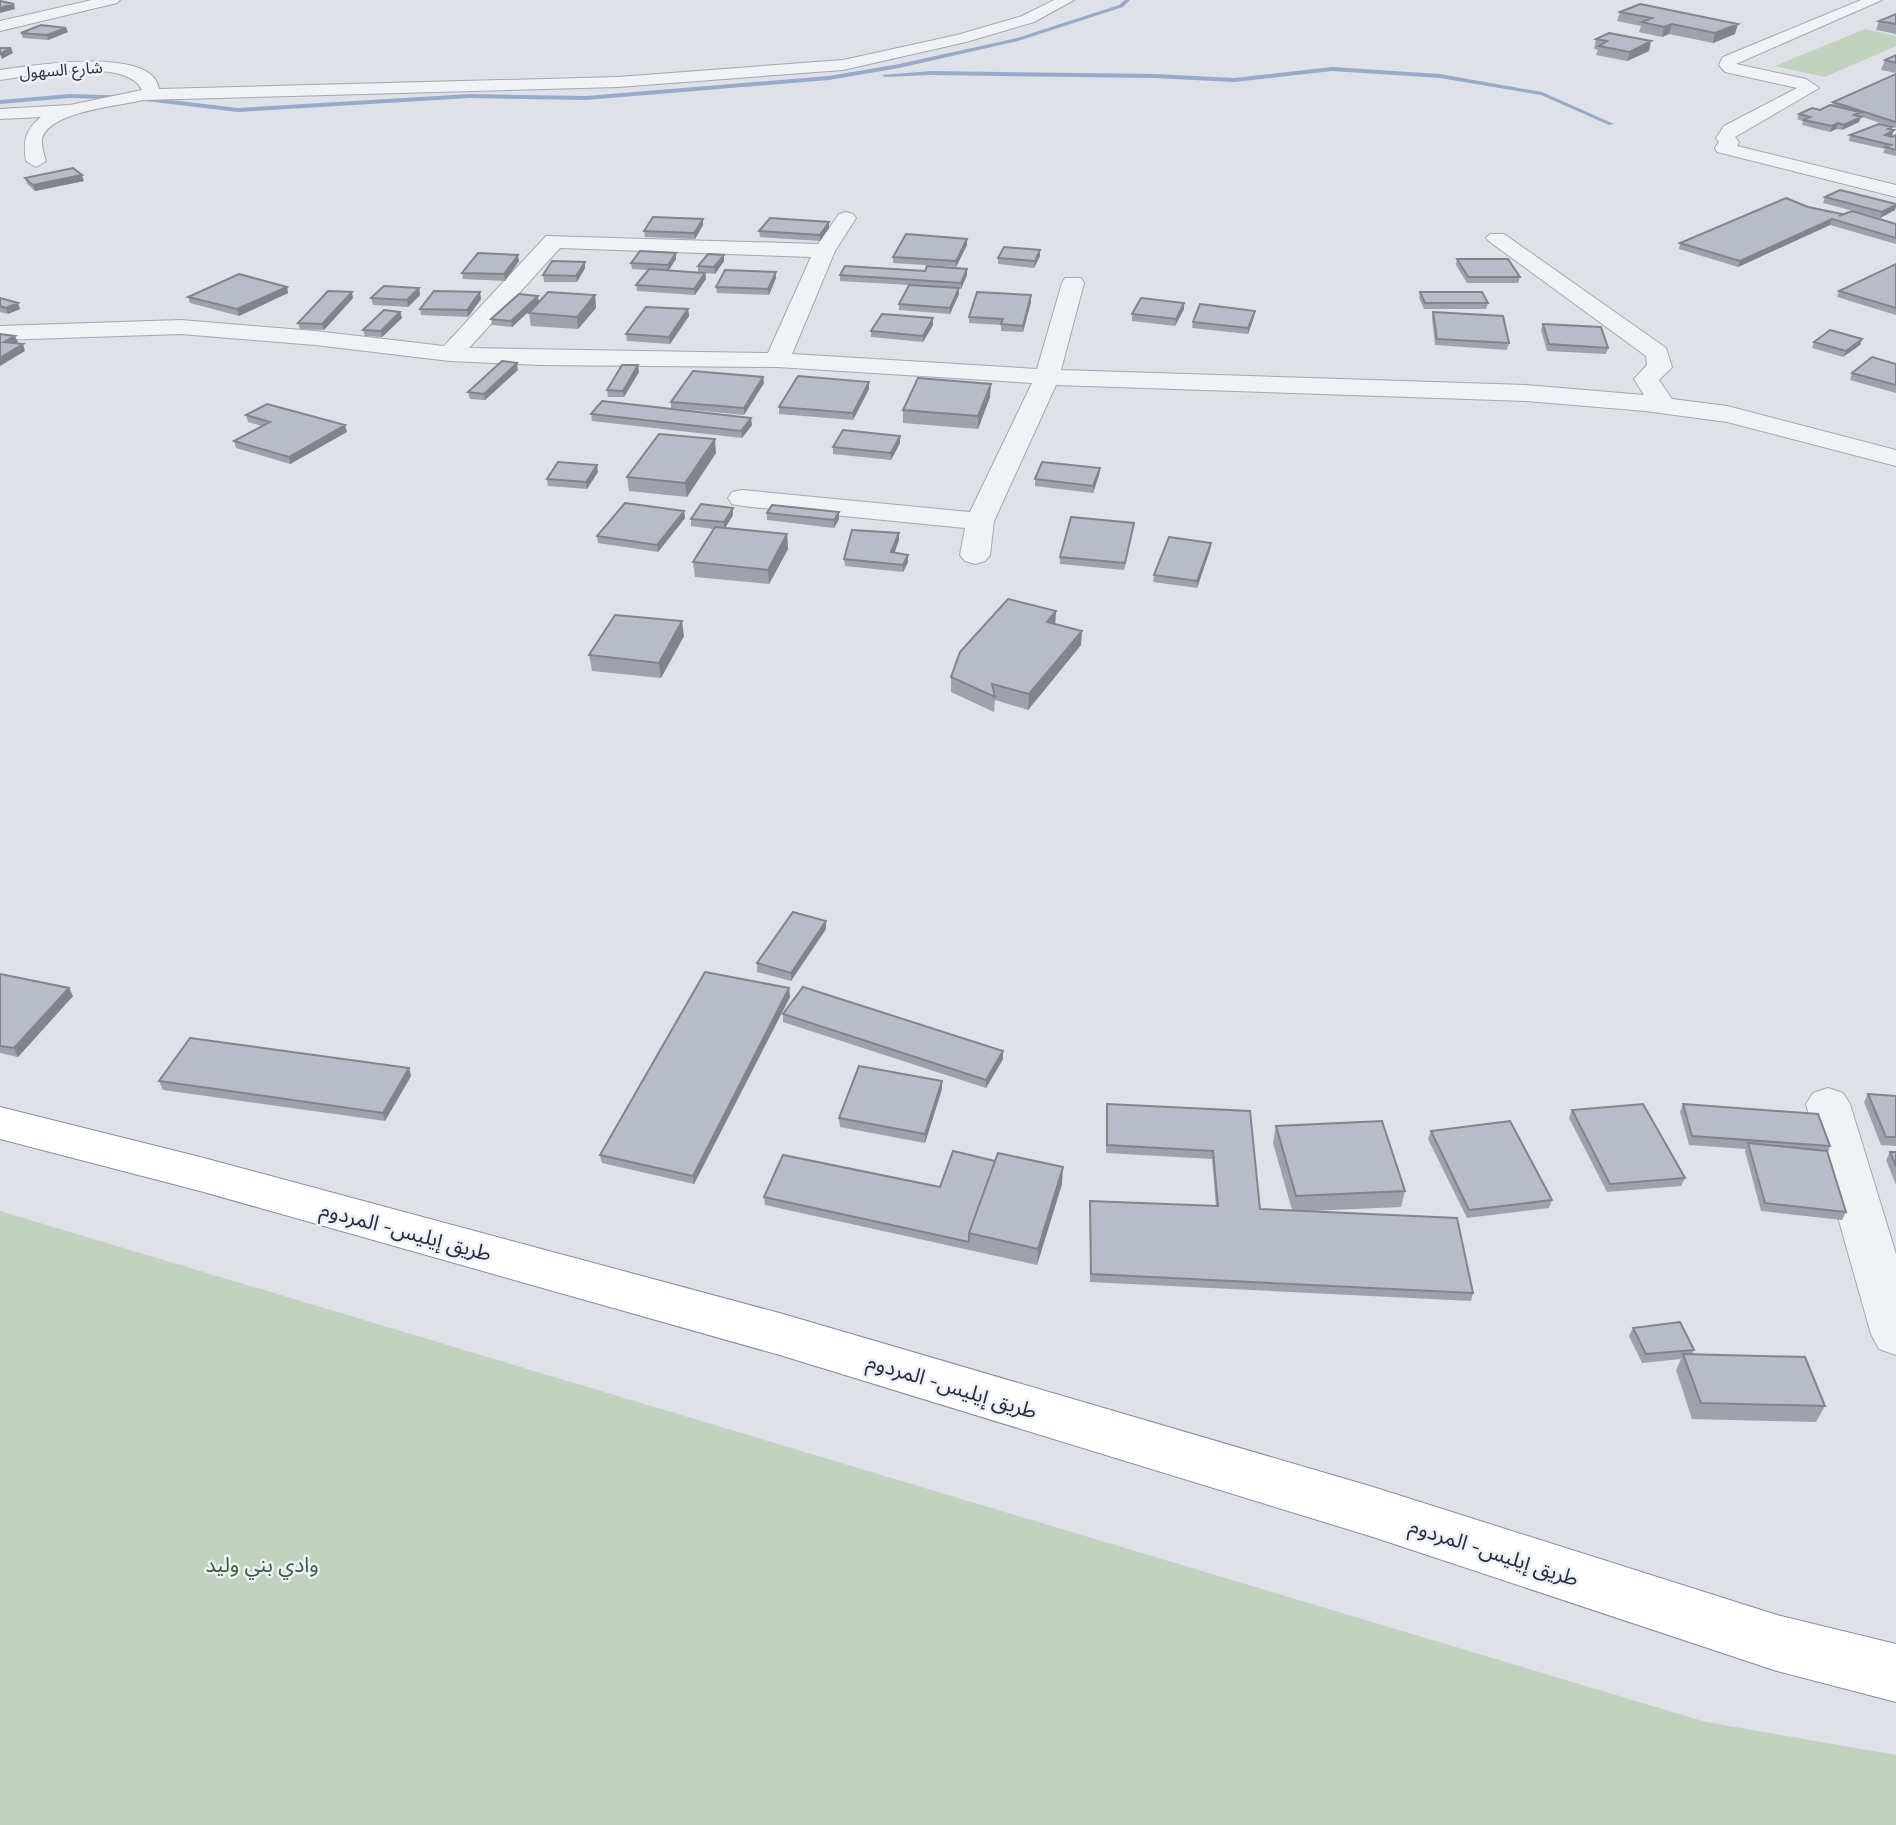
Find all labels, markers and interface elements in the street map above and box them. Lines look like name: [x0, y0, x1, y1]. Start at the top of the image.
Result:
street label: شارع السهول: [19, 58, 104, 85]
street label: طريق إيليس- المردوم: [316, 1196, 495, 1270]
street label: طريق إيليس- المردوم: [863, 1348, 1040, 1428]
street label: طريق إيليس- المردوم: [1405, 1513, 1582, 1595]
park label: وادي بني وليد: [205, 1552, 319, 1580]

